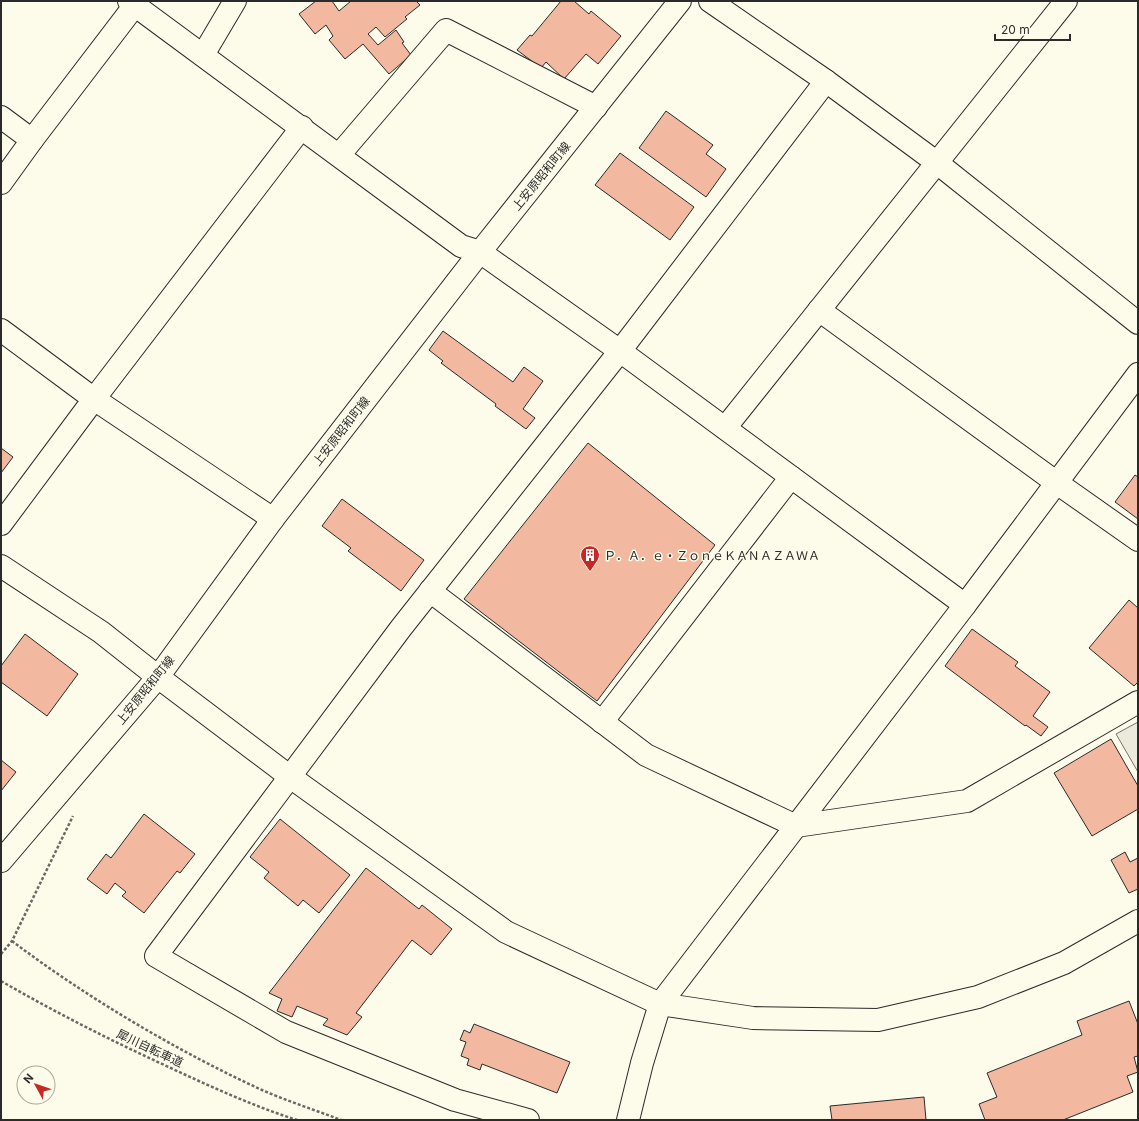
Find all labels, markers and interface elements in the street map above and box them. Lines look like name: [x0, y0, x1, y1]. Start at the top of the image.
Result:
scale bar: [995, 16, 1070, 42]
text: 20 m: [1001, 22, 1030, 37]
street label: 上安原昭和町線: [509, 139, 573, 213]
street label: 上安原昭和町線: [309, 393, 373, 469]
building icon: Ｐ．Ａ．ｅ・ＺｏｎｅＫＡＮＡＺＡＷＡ: [579, 544, 601, 572]
place label: Ｐ．Ａ．ｅ・ＺｏｎｅＫＡＮＡＺＡＷＡ: [604, 548, 820, 563]
street label: 上安原昭和町線: [113, 653, 177, 727]
street label: 犀川自転車道: [114, 1026, 186, 1070]
north arrow: [16, 1065, 56, 1105]
text: N: [20, 1071, 36, 1086]

